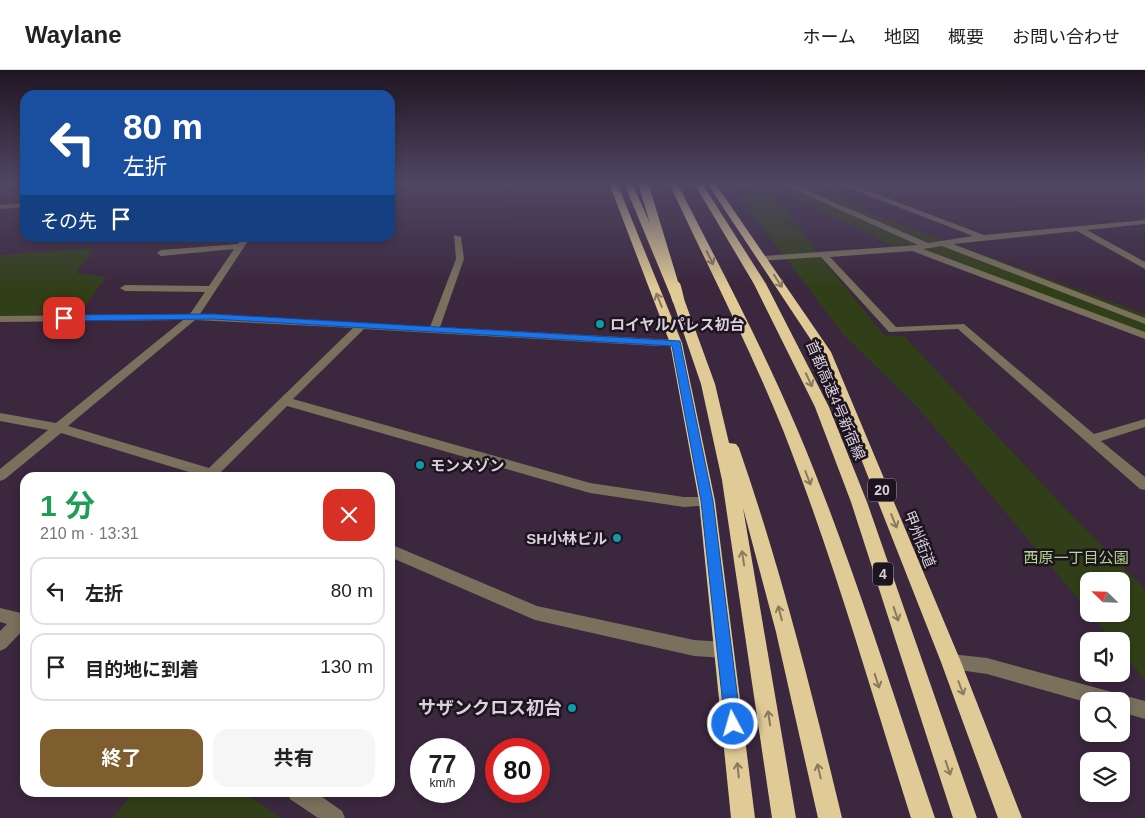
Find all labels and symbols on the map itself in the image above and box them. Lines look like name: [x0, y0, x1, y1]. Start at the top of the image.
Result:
one-way arrow: [705, 250, 715, 265]
one-way arrow: [773, 274, 783, 288]
one-way arrow: [654, 293, 664, 308]
pin: [43, 297, 85, 339]
place label: ロイヤルパレス初台: [610, 316, 745, 333]
marker: ロイヤルパレス初台: [594, 318, 606, 330]
street label: 首都高速4号新宿線: [803, 338, 869, 462]
one-way arrow: [805, 372, 814, 387]
place label: モンメゾン: [430, 457, 505, 474]
marker: モンメゾン: [414, 459, 426, 471]
one-way arrow: [804, 470, 813, 485]
road number: 20: [868, 478, 896, 502]
street label: 甲州街道: [901, 508, 939, 570]
one-way arrow: [890, 513, 900, 528]
place label: SH小林ビル: [526, 530, 607, 547]
marker: SH小林ビル: [611, 532, 623, 544]
park label: 西原一丁目公園: [1023, 549, 1129, 566]
one-way arrow: [737, 550, 747, 566]
road number: 4: [873, 562, 893, 586]
north arrow: [1080, 572, 1130, 622]
one-way arrow: [774, 605, 784, 621]
one-way arrow: [892, 605, 902, 621]
one-way arrow: [873, 673, 882, 689]
one-way arrow: [957, 680, 966, 695]
position arrow: [706, 697, 758, 749]
place label: サザンクロス初台: [418, 698, 562, 718]
marker: サザンクロス初台: [566, 702, 578, 714]
one-way arrow: [763, 710, 773, 726]
speed limit sign: 80: [485, 738, 550, 803]
one-way arrow: [944, 759, 953, 775]
one-way arrow: [733, 762, 743, 778]
one-way arrow: [814, 763, 823, 779]

